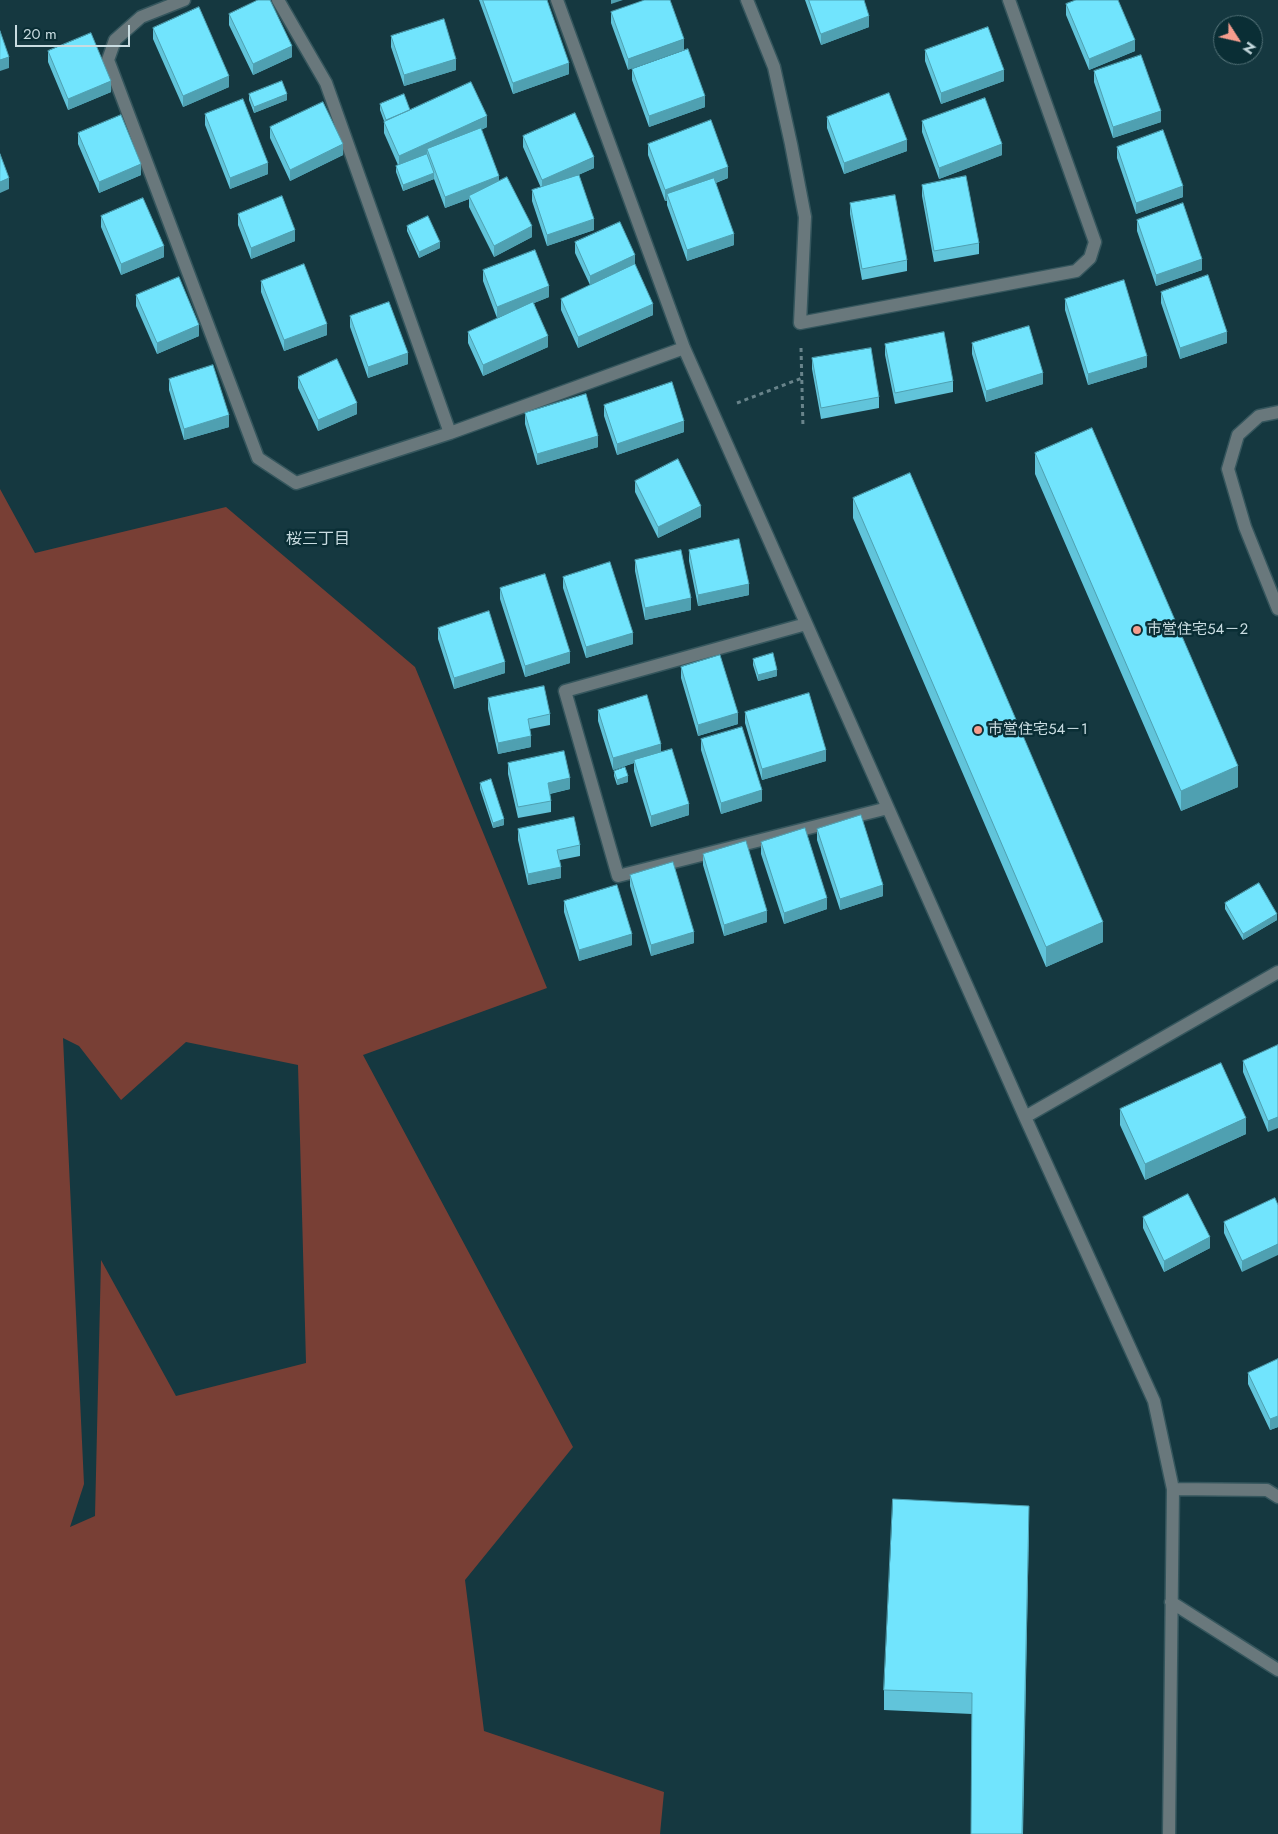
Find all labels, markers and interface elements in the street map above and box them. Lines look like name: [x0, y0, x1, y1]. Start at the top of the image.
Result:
scale bar: [18, 15, 132, 47]
north arrow: [1213, 15, 1263, 65]
text: 20 m: [23, 23, 57, 45]
text: N: [1238, 38, 1261, 58]
district label: 桜三丁目: [286, 530, 350, 550]
place label: 市営住宅５４－２: [1147, 621, 1248, 639]
marker: 市営住宅５４－２: [1131, 624, 1143, 636]
place label: 市営住宅５４－１: [988, 721, 1089, 739]
marker: 市営住宅５４－１: [972, 724, 984, 736]

